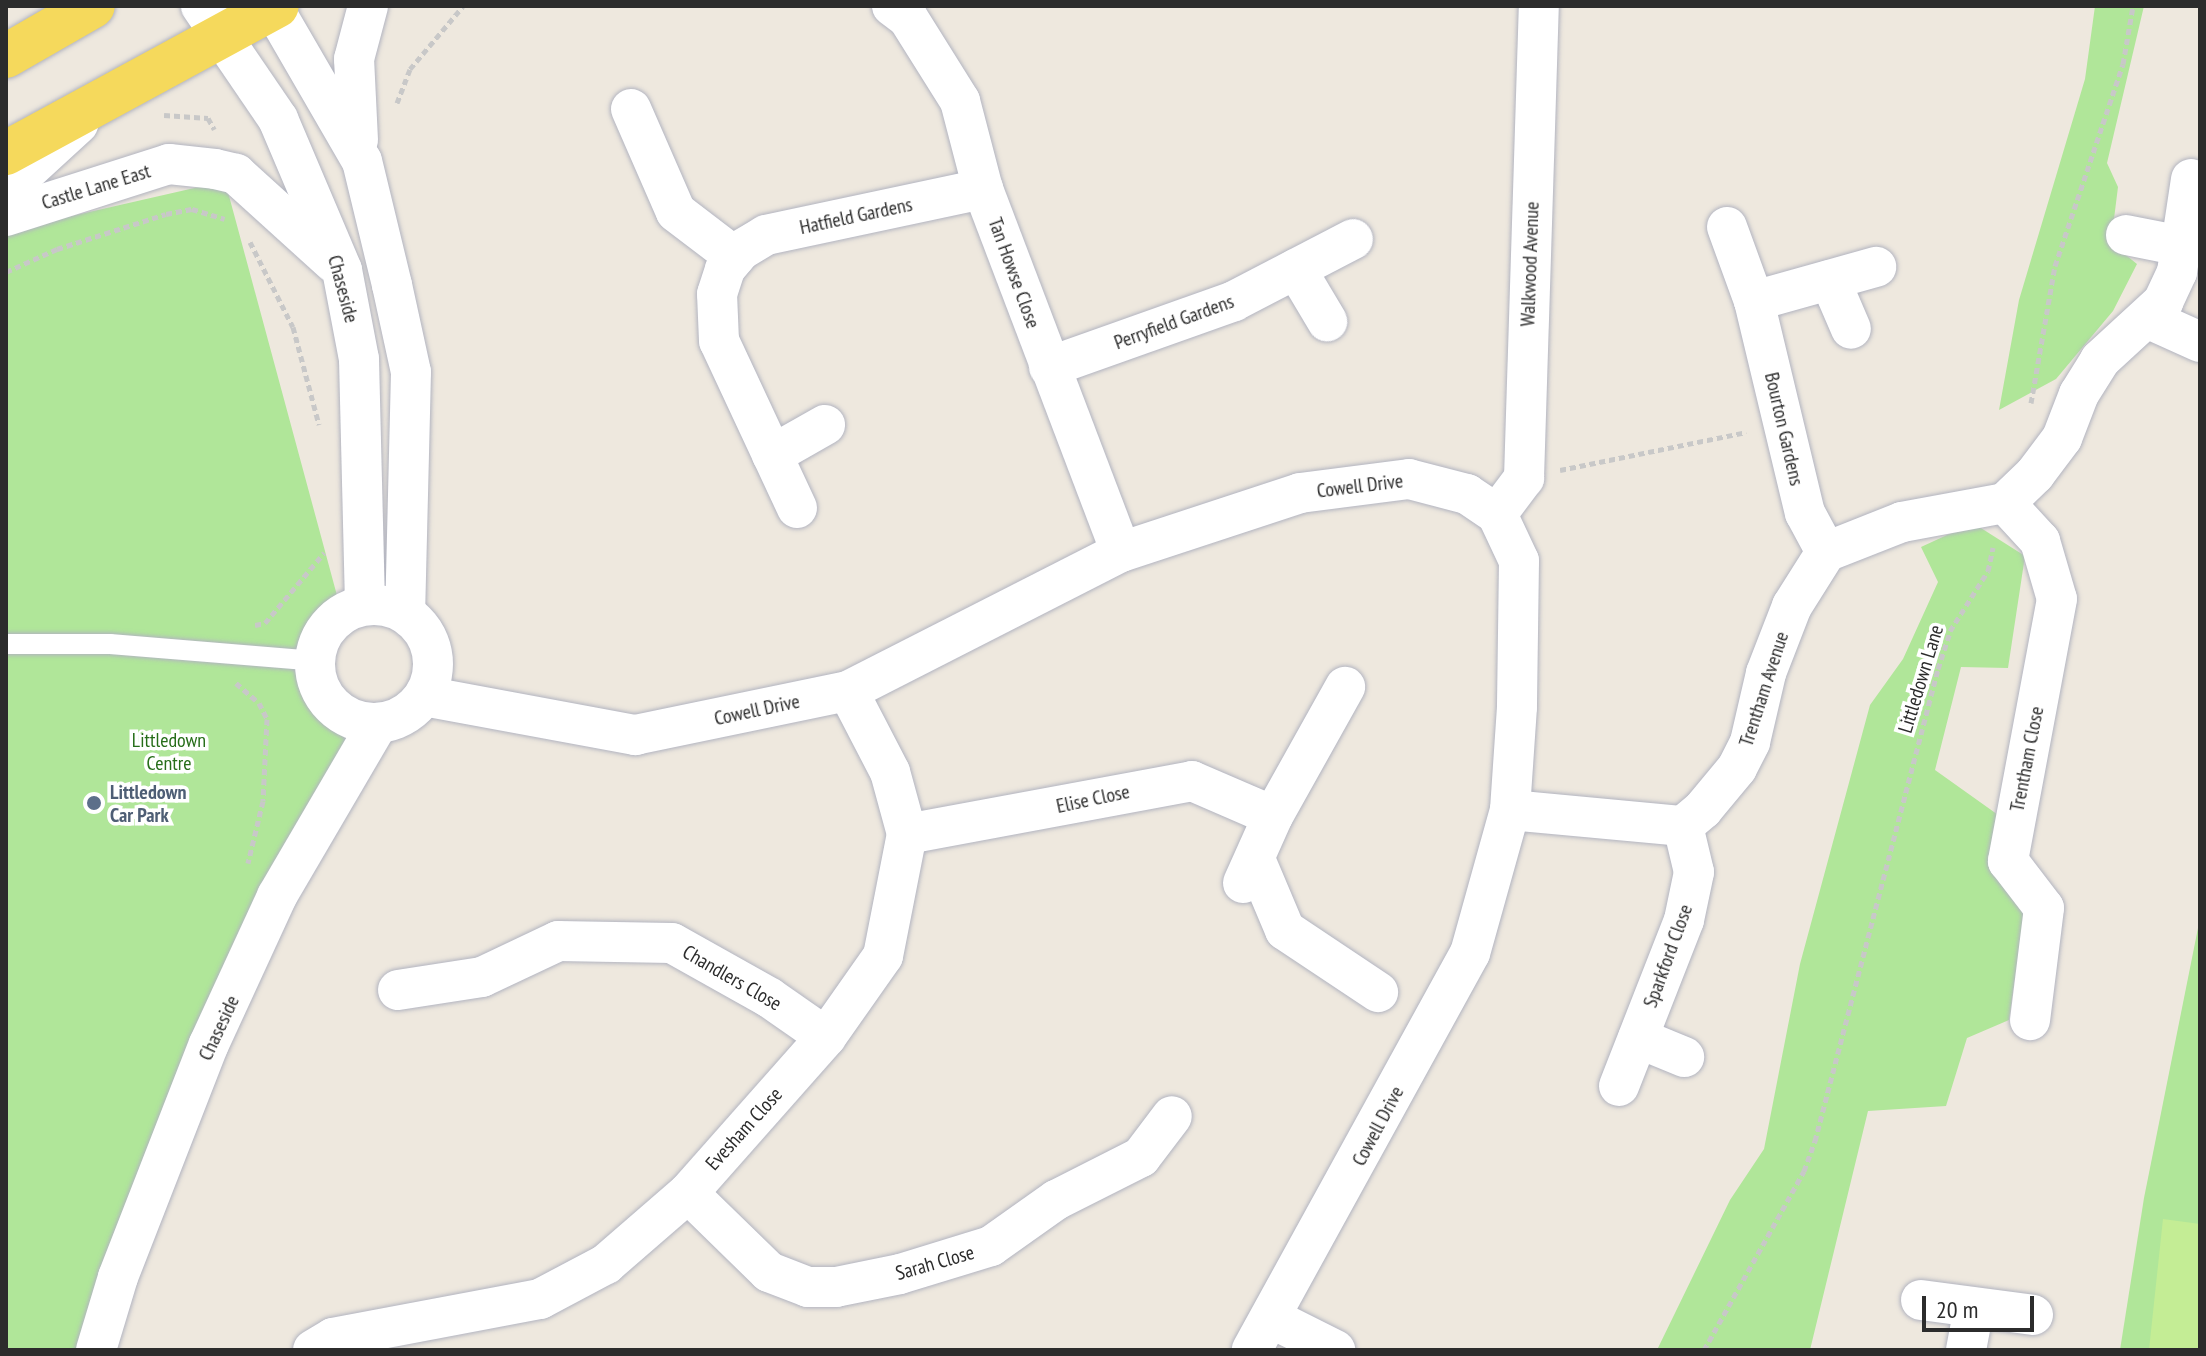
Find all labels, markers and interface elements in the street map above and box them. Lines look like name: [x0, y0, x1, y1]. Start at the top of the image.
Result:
street label: Castle Lane East: [39, 159, 153, 215]
street label: Hatfield Gardens: [797, 192, 915, 240]
street label: Walkwood Avenue: [1516, 201, 1544, 327]
street label: Tan Howse Close: [983, 214, 1045, 332]
street label: Chaseside: [322, 253, 364, 325]
street label: Perryfield Gardens: [1111, 289, 1237, 355]
street label: Bourton Gardens: [1759, 370, 1809, 488]
street label: Cowell Drive: [1315, 469, 1405, 503]
street label: Littledown Lane: [1893, 622, 1949, 736]
street label: Trentham Avenue: [1734, 628, 1794, 750]
street label: Cowell Drive: [712, 689, 802, 731]
street label: Trentham Close: [2005, 704, 2049, 814]
park label: Littledown Centre: [132, 729, 206, 776]
place label: Littledown Car Park: [110, 780, 186, 827]
street label: Elise Close: [1054, 780, 1132, 818]
marker: Littledown Car Park: [85, 794, 103, 812]
street label: Sparkford Close: [1638, 901, 1698, 1011]
street label: Chandlers Close: [678, 940, 786, 1016]
street label: Chaseside: [194, 992, 244, 1064]
street label: Cowell Drive: [1347, 1082, 1409, 1170]
street label: Evesham Close: [701, 1083, 787, 1175]
street label: Sarah Close: [893, 1240, 977, 1286]
scale bar: [1926, 1280, 2038, 1330]
text: 20 m: [1936, 1294, 1978, 1325]

